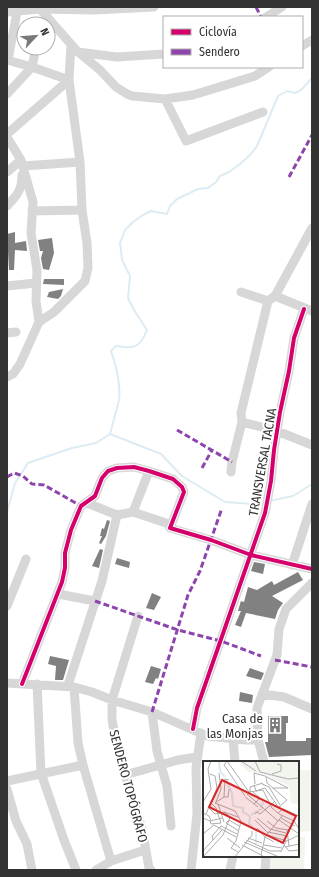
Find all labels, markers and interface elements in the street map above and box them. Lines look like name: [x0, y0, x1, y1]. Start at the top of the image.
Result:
north arrow: [16, 16, 56, 56]
legend: [163, 16, 303, 68]
text: Ciclovía: [199, 25, 237, 39]
text: N: [37, 26, 52, 38]
text: Sendero: [199, 45, 240, 59]
street label: TRANSVERSAL TACNA: [246, 407, 279, 517]
place label: Casa de las Monjas: [207, 711, 263, 741]
building icon: Casa de las Monjas: [266, 716, 284, 734]
street label: SENDERO TOPÓGRAFO: [106, 728, 151, 844]
inset map: [203, 761, 299, 857]

